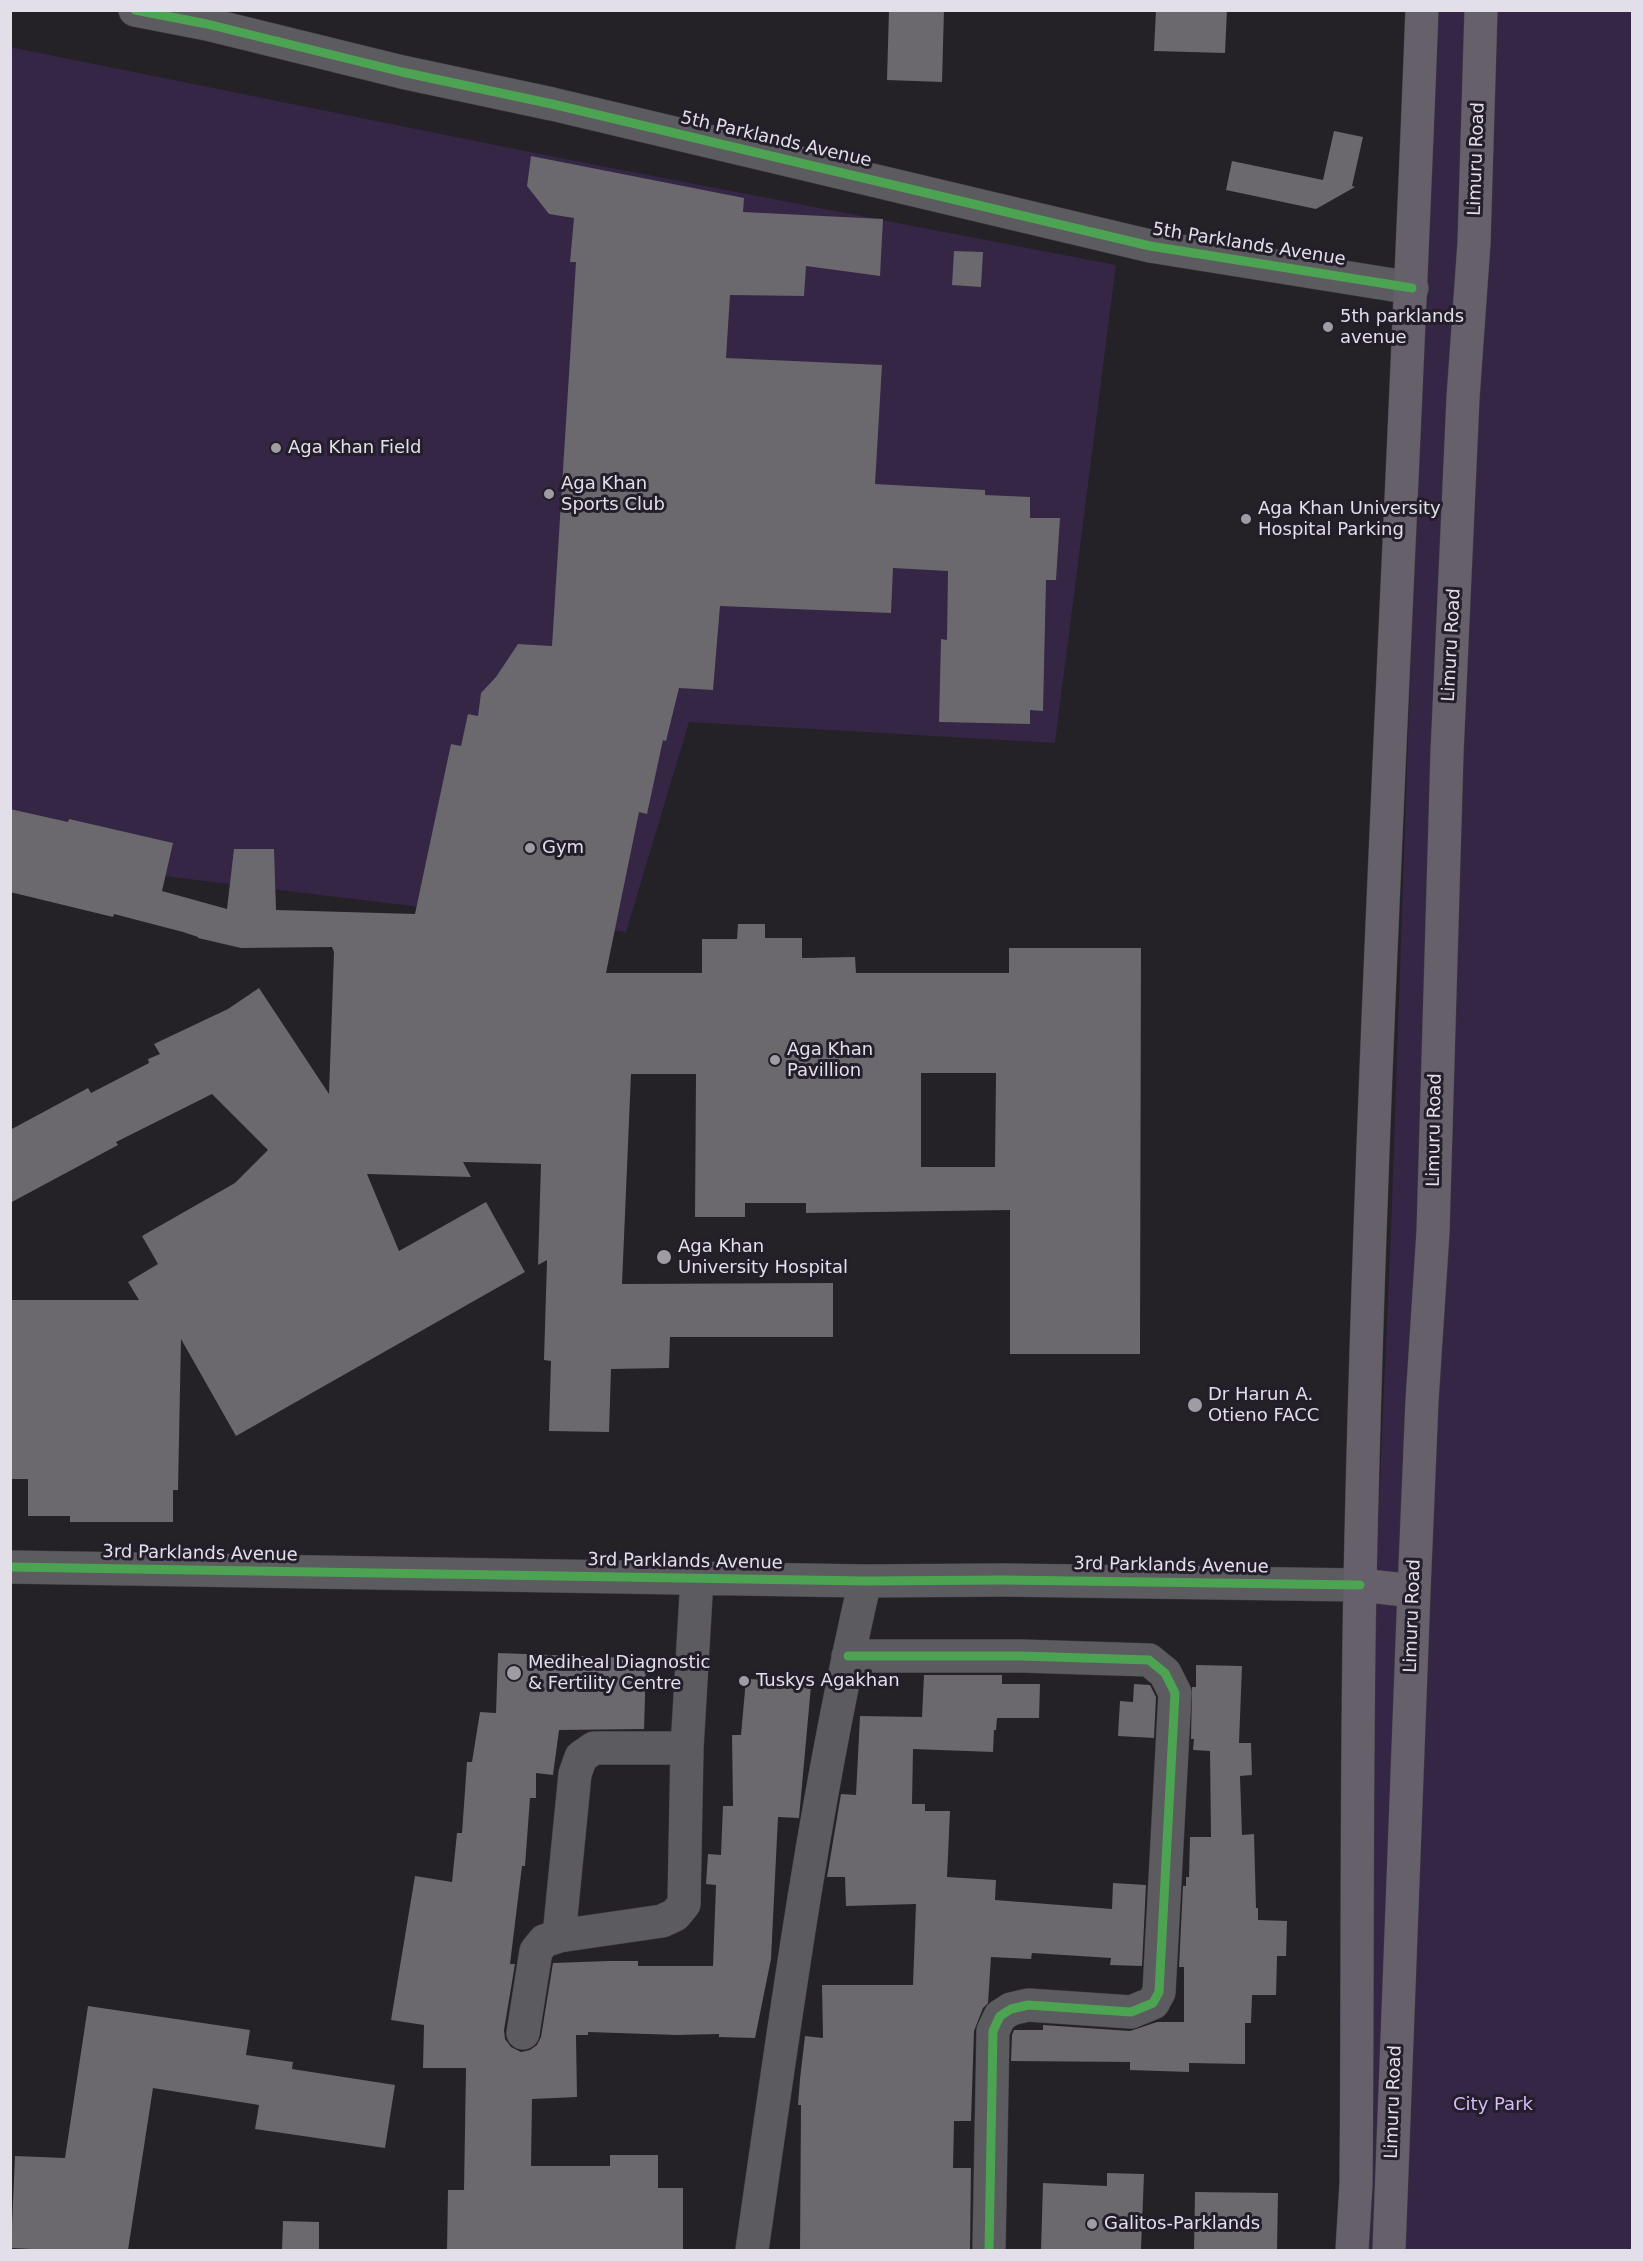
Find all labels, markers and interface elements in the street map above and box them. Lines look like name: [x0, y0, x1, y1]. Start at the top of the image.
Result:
street label: Limuru Road: [1464, 102, 1490, 216]
street label: 5th Parklands Avenue: [678, 108, 874, 172]
street label: 5th Parklands Avenue: [1151, 219, 1347, 271]
place label: 5th parklands avenue: [1340, 306, 1464, 348]
marker: 5th parklands avenue: [1321, 320, 1335, 334]
place label: Aga Khan Field: [288, 437, 421, 459]
marker: Aga Khan Field: [269, 441, 283, 455]
place label: Aga Khan Sports Club: [561, 473, 665, 516]
marker: Aga Khan Sports Club: [542, 487, 556, 501]
place label: Aga Khan University Hospital Parking: [1258, 498, 1441, 540]
marker: Aga Khan University Hospital Parking: [1239, 512, 1253, 526]
street label: Limuru Road: [1438, 588, 1466, 702]
place label: Gym: [542, 837, 584, 859]
marker: Gym: [523, 841, 537, 855]
place label: Aga Khan Pavillion: [787, 1039, 873, 1082]
marker: Aga Khan Pavillion: [768, 1053, 782, 1067]
street label: Limuru Road: [1423, 1073, 1447, 1187]
place label: Aga Khan University Hospital: [678, 1236, 848, 1278]
marker: Aga Khan University Hospital: [655, 1248, 673, 1266]
place label: Dr Harun A. Otieno FACC: [1208, 1384, 1319, 1426]
marker: Dr Harun A. Otieno FACC: [1186, 1396, 1204, 1414]
street label: 3rd Parklands Avenue: [102, 1541, 298, 1567]
street label: 3rd Parklands Avenue: [587, 1549, 783, 1575]
street label: 3rd Parklands Avenue: [1073, 1553, 1269, 1579]
street label: Limuru Road: [1400, 1559, 1426, 1673]
place label: Mediheal Diagnostic & Fertility Centre: [528, 1652, 710, 1694]
marker: Mediheal Diagnostic & Fertility Centre: [505, 1664, 523, 1682]
place label: Tuskys Agakhan: [756, 1670, 900, 1692]
marker: Tuskys Agakhan: [737, 1674, 751, 1688]
street label: Limuru Road: [1381, 2045, 1407, 2159]
park label: City Park: [1453, 2094, 1533, 2116]
place label: Galitos-Parklands: [1104, 2213, 1260, 2235]
marker: Galitos-Parklands: [1085, 2217, 1099, 2231]

